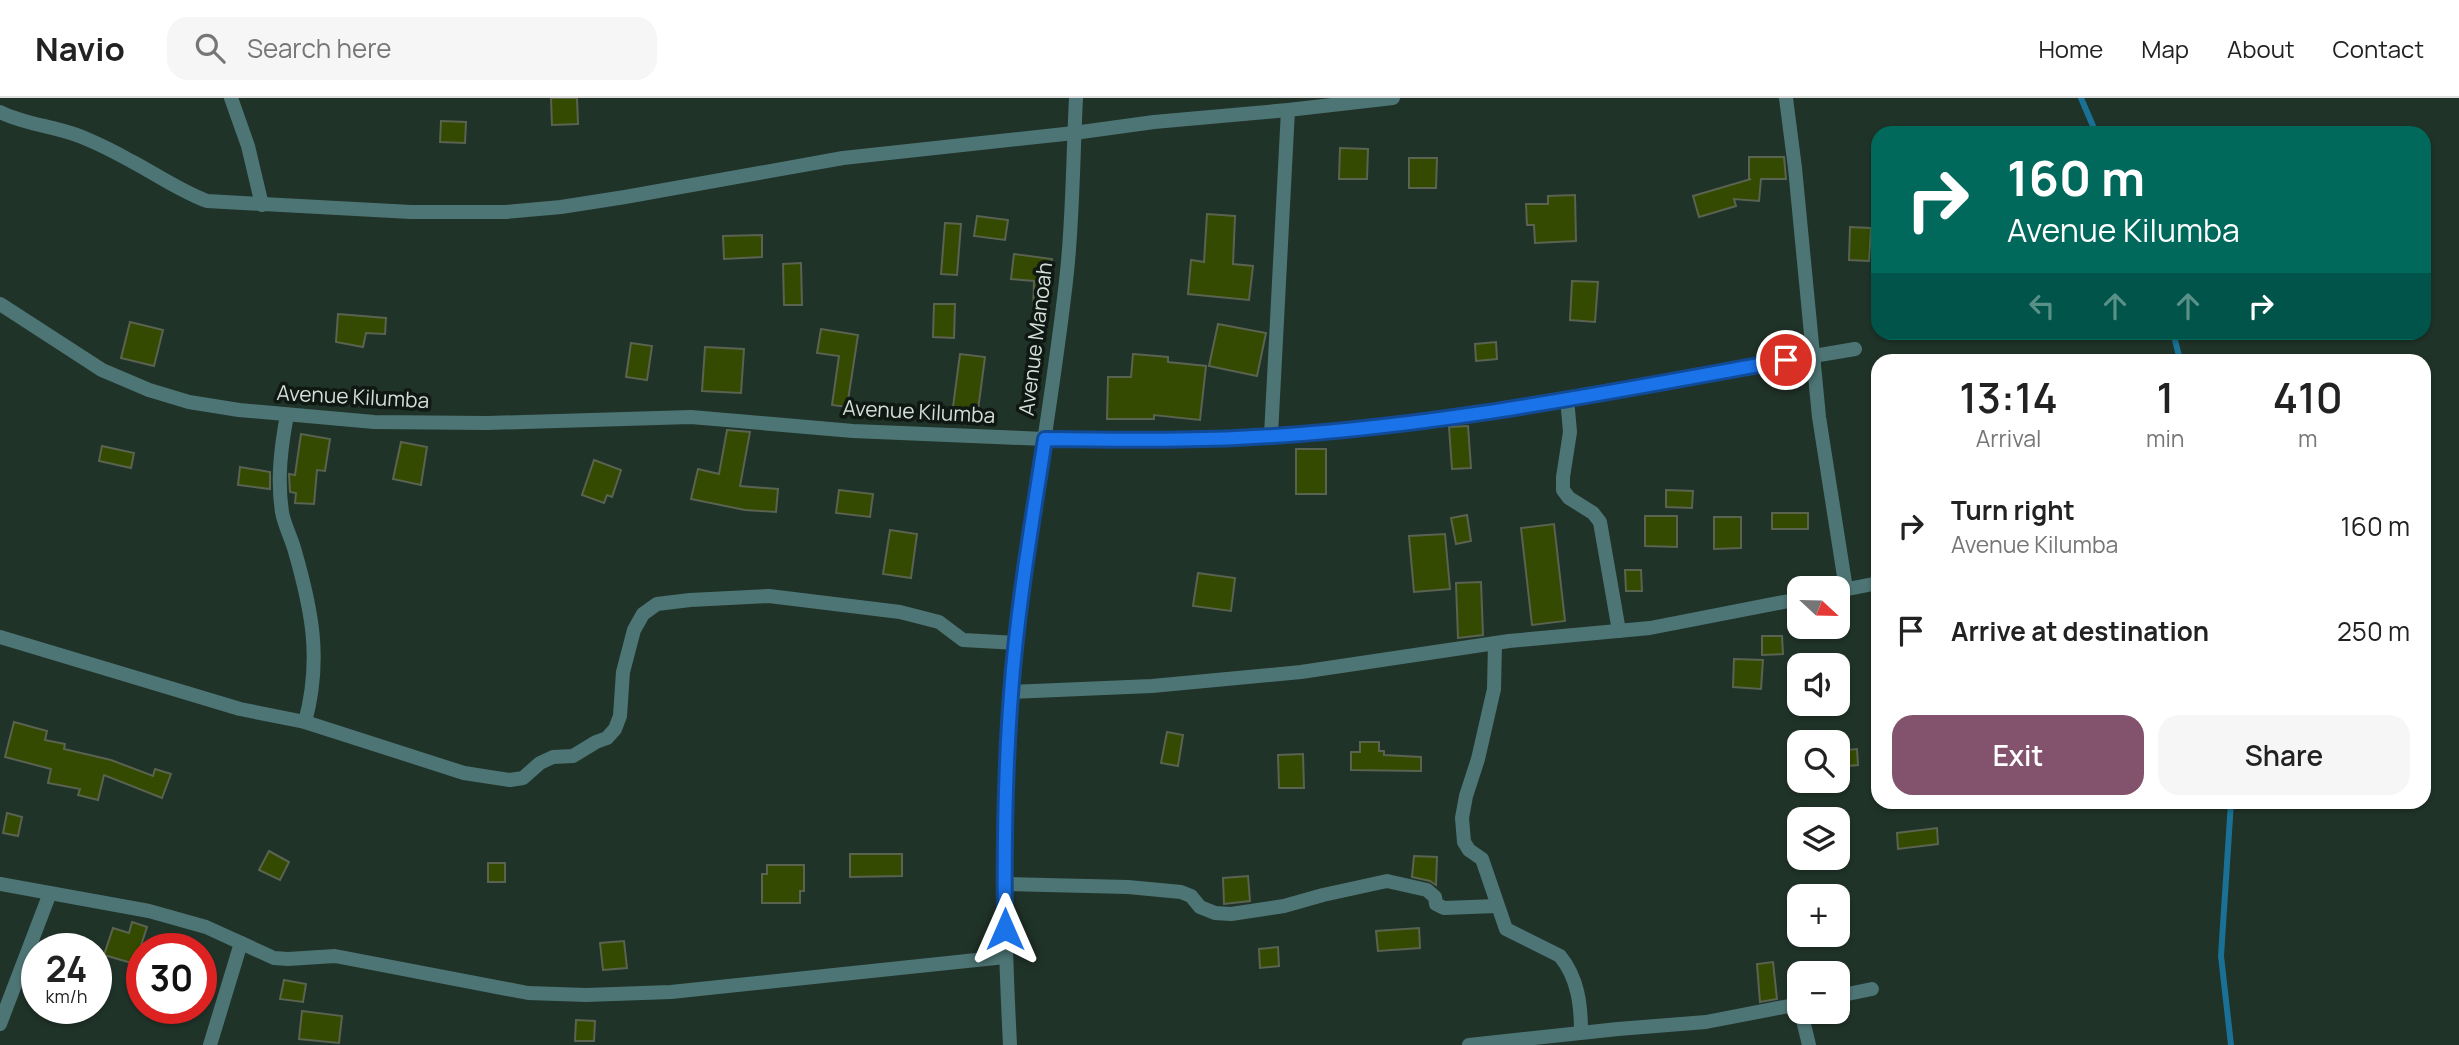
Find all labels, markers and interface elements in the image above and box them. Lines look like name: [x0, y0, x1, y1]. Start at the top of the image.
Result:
search box: [167, 17, 657, 80]
text: Navio: [35, 26, 125, 71]
icon: search: [191, 29, 229, 67]
text: Search here: [247, 30, 391, 66]
text: Home: [2038, 32, 2103, 65]
text: Map: [2141, 32, 2189, 65]
text: About: [2227, 32, 2295, 65]
text: Contact: [2333, 32, 2424, 65]
text: 160 m: [2007, 144, 2145, 211]
icon: right: [1892, 154, 1983, 245]
text: Avenue Kilumba: [2007, 208, 2240, 252]
street label: Avenue Manoah: [1012, 261, 1058, 417]
icon: left: [2023, 287, 2061, 325]
icon: ahead: [2096, 287, 2134, 325]
icon: ahead: [2169, 287, 2207, 325]
icon: right: [2242, 287, 2280, 325]
pin: [1756, 330, 1816, 390]
icon: arrive: [1767, 341, 1805, 379]
text: 13:14: [1959, 368, 2058, 426]
text: 1: [2156, 368, 2174, 426]
text: 410: [2273, 368, 2343, 426]
street label: Avenue Kilumba: [276, 378, 430, 414]
street label: Avenue Kilumba: [842, 393, 996, 429]
text: Arrival: [1976, 422, 2041, 454]
text: min: [2146, 422, 2185, 454]
text: m: [2298, 422, 2318, 454]
text: Turn right: [1951, 492, 2075, 528]
icon: right: [1892, 507, 1930, 545]
text: 160 m: [2341, 508, 2410, 544]
text: Avenue Kilumba: [1951, 528, 2118, 560]
north arrow: [1787, 576, 1850, 639]
map controls: [1787, 576, 1850, 1024]
icon: arrive: [1892, 612, 1930, 650]
text: Arrive at destination: [1951, 613, 2209, 649]
text: 250 m: [2337, 613, 2410, 649]
button: sound: [1787, 653, 1850, 716]
button: Exit: [1892, 715, 2144, 795]
button: Share: [2158, 715, 2410, 795]
button: search: [1787, 730, 1850, 793]
button: layers: [1787, 807, 1850, 870]
button: +: [1787, 884, 1850, 947]
position arrow: [968, 892, 1042, 966]
speed limit sign: 30: [126, 933, 217, 1024]
text: 24: [46, 945, 87, 993]
button: −: [1787, 961, 1850, 1024]
text: km/h: [46, 984, 87, 1008]

